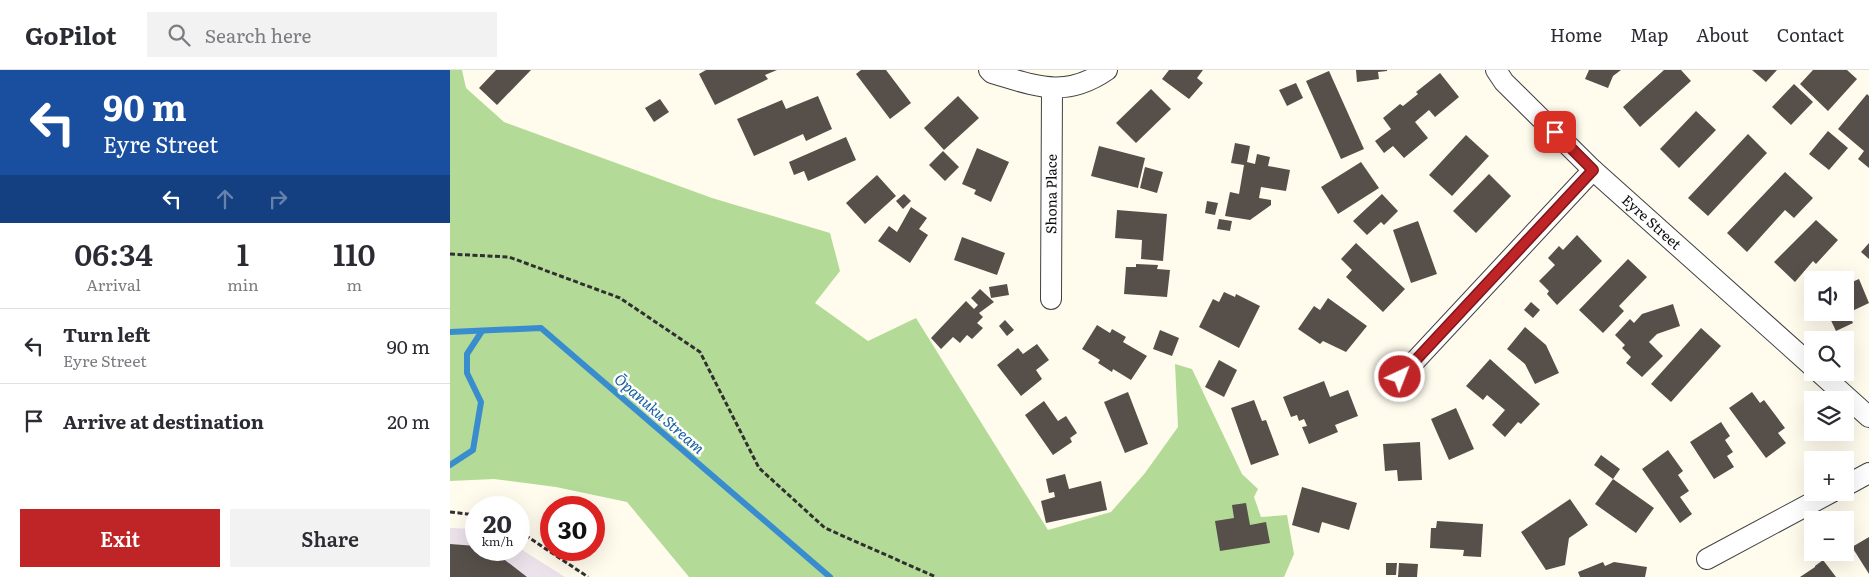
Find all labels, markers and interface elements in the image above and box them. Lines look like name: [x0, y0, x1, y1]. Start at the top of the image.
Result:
search box: [147, 12, 497, 57]
text: GoPilot: [25, 17, 117, 52]
icon: search: [165, 21, 193, 49]
text: Search here: [205, 21, 311, 49]
text: Home: [1550, 21, 1602, 48]
text: Map: [1630, 21, 1668, 48]
text: About: [1696, 21, 1749, 48]
text: Contact: [1777, 21, 1844, 48]
text: 90 m: [103, 80, 187, 132]
icon: left: [20, 90, 85, 155]
pin: [1534, 111, 1576, 153]
icon: arrive: [1541, 118, 1569, 146]
text: Eyre Street: [103, 127, 218, 160]
street label: Shona Place: [1040, 154, 1061, 234]
icon: left: [158, 185, 186, 213]
icon: ahead: [211, 185, 239, 213]
icon: right: [264, 185, 292, 213]
street label: Eyre Street: [1618, 190, 1686, 254]
text: 06:34: [74, 231, 153, 275]
text: 1: [237, 231, 249, 275]
text: 110: [333, 231, 376, 275]
map controls: [1804, 271, 1854, 561]
button: sound: [1804, 271, 1854, 321]
text: Arrival: [86, 272, 141, 296]
text: min: [227, 272, 259, 296]
text: m: [347, 272, 362, 296]
text: Turn left: [63, 320, 150, 348]
button: search: [1804, 331, 1854, 381]
icon: left: [20, 332, 48, 360]
text: 90 m: [387, 332, 430, 360]
text: Eyre Street: [63, 348, 147, 372]
position arrow: [1373, 350, 1425, 402]
water label: Ōpanuku Stream: [610, 367, 710, 459]
button: layers: [1804, 391, 1854, 441]
icon: arrive: [20, 407, 48, 435]
text: Arrive at destination: [63, 407, 264, 435]
text: 20 m: [387, 407, 430, 435]
button: +: [1804, 451, 1854, 501]
speed limit sign: 30: [540, 496, 605, 561]
text: 20: [483, 504, 512, 541]
button: Exit: [20, 509, 220, 567]
button: Share: [230, 509, 430, 567]
button: −: [1804, 511, 1854, 561]
text: km/h: [482, 532, 513, 550]

